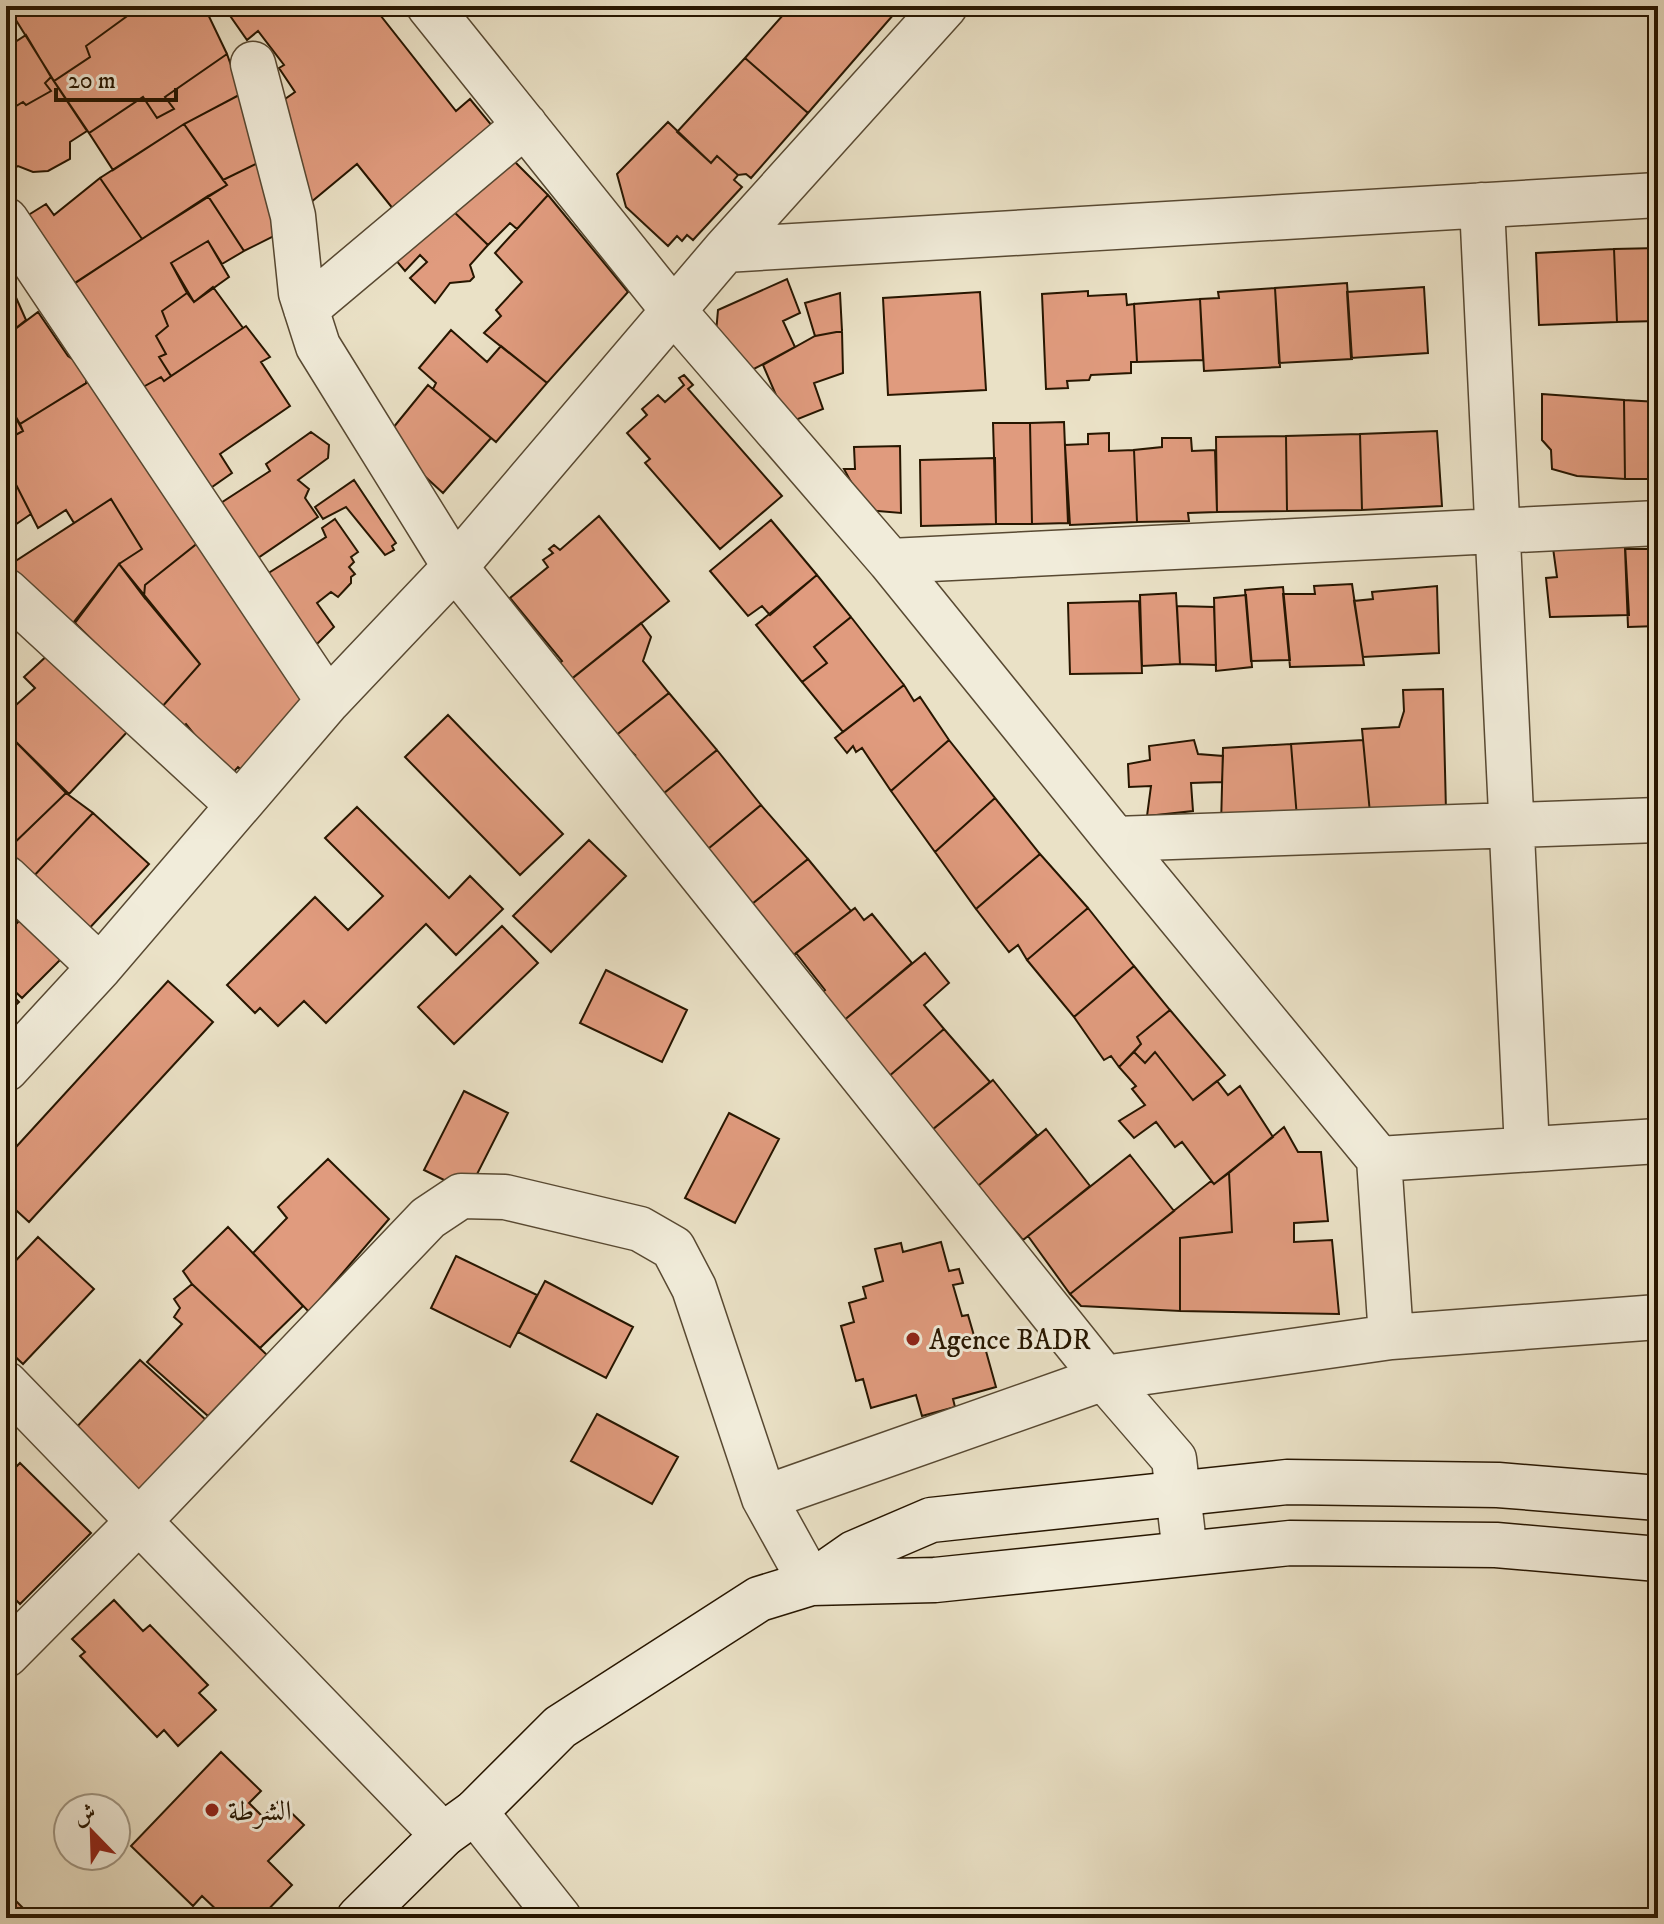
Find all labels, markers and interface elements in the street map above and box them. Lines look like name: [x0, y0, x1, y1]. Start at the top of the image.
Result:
scale bar: [56, 52, 176, 102]
text: 20 m: [68, 66, 116, 96]
place label: Agence BADR: [929, 1323, 1091, 1358]
marker: Agence BADR: [904, 1330, 922, 1348]
north arrow: [52, 1792, 132, 1872]
place label: الشرطة: [228, 1794, 292, 1829]
text: ش: [69, 1798, 100, 1832]
marker: الشرطة: [203, 1801, 221, 1819]

